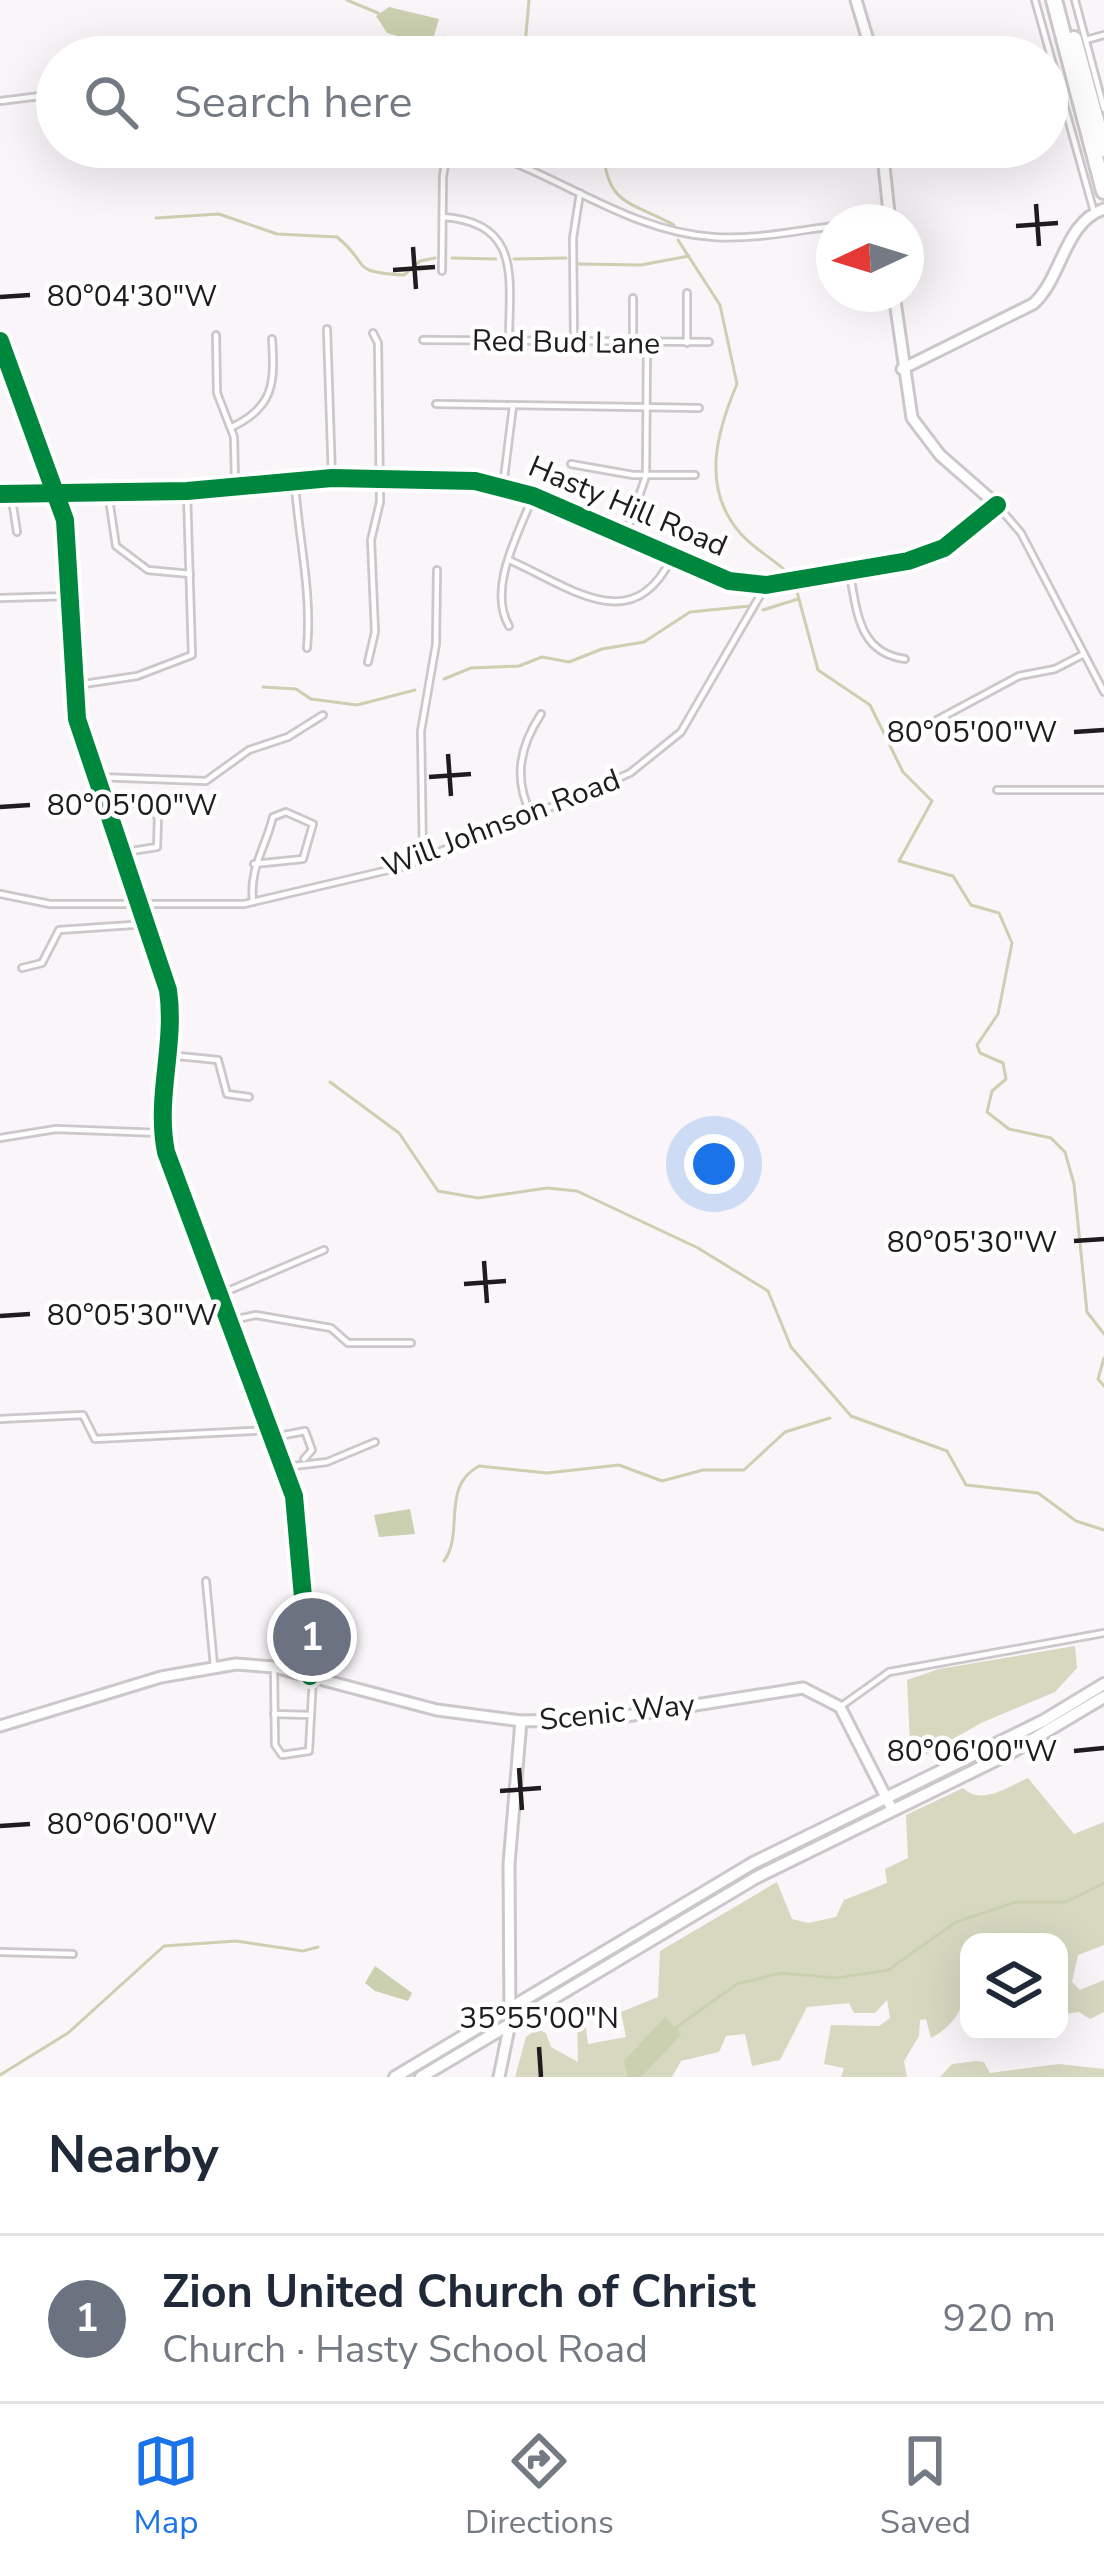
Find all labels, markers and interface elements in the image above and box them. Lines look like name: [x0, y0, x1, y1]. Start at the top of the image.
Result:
search box: [36, 36, 1068, 168]
icon: search: [78, 69, 144, 135]
text: Search here: [174, 72, 413, 133]
north arrow: [816, 204, 924, 312]
text: 80°04'30"W: [47, 276, 217, 317]
street label: Red Bud Lane: [471, 320, 661, 365]
street label: Hasty Hill Road: [522, 446, 733, 567]
text: 80°05'00"W: [887, 712, 1057, 753]
street label: Will Johnson Road: [376, 759, 626, 888]
text: 80°05'00"W: [47, 785, 217, 826]
your location: [684, 1134, 744, 1194]
text: 80°05'30"W: [887, 1222, 1057, 1263]
text: 80°05'30"W: [47, 1295, 217, 1336]
pin: 1: [273, 1592, 351, 1682]
street label: Scenic Way: [537, 1684, 697, 1741]
text: 80°06'00"W: [887, 1731, 1057, 1772]
text: 80°06'00"W: [47, 1804, 217, 1845]
map controls: [960, 1933, 1068, 2041]
button: layers: [960, 1933, 1068, 2041]
text: 35°55'00"N: [459, 1998, 619, 2039]
text: Nearby: [48, 2120, 219, 2190]
text: Zion United Church of Christ: [162, 2262, 756, 2323]
text: 1: [75, 2292, 99, 2345]
text: 920 m: [942, 2292, 1056, 2345]
text: Church · Hasty School Road: [162, 2323, 648, 2376]
tab: Map: [133, 2428, 199, 2545]
tab: Directions: [465, 2428, 614, 2545]
tab: Saved: [880, 2428, 971, 2545]

